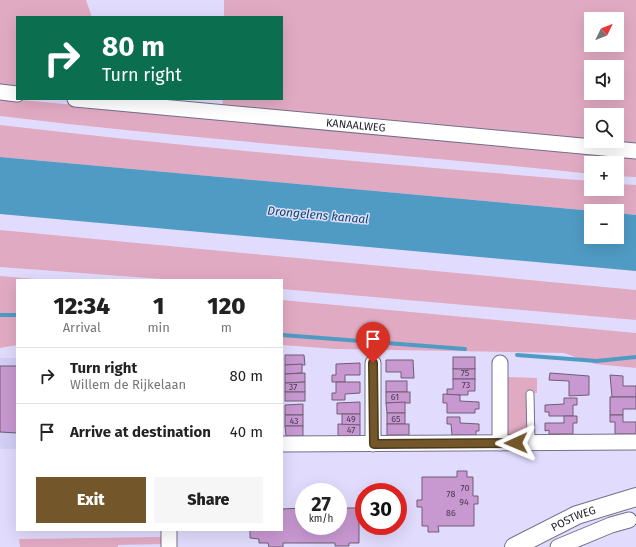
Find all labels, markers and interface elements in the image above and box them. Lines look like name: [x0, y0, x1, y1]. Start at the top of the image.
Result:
north arrow: [584, 12, 624, 52]
map controls: [584, 12, 624, 244]
text: 80 m: [102, 30, 165, 63]
icon: right: [36, 32, 88, 84]
button: sound: [584, 60, 624, 100]
text: Turn right: [102, 64, 182, 86]
button: search: [584, 108, 624, 148]
street label: KANAALWEG: [325, 116, 386, 134]
button: +: [584, 156, 624, 196]
water label: Drongelens kanaal: [267, 204, 369, 226]
button: −: [584, 204, 624, 244]
text: 12:34: [53, 292, 110, 320]
text: 1: [153, 292, 164, 320]
text: 120: [207, 292, 246, 320]
text: Arrival: [63, 320, 101, 335]
text: min: [147, 320, 170, 335]
text: m: [221, 320, 232, 335]
pin: [356, 322, 390, 363]
icon: arrive: [362, 328, 384, 350]
text: Turn right: [70, 359, 137, 377]
icon: right: [36, 365, 58, 387]
text: 80 m: [230, 367, 263, 385]
house number: 75: [461, 368, 470, 378]
text: Willem de Rijkelaan: [70, 377, 186, 392]
house number: 73: [462, 380, 470, 390]
house number: 37: [289, 382, 297, 392]
house number: 61: [391, 392, 399, 402]
house number: 49: [346, 414, 356, 424]
house number: 65: [391, 414, 401, 424]
house number: 43: [289, 416, 299, 426]
icon: arrive: [36, 421, 58, 443]
position arrow: [495, 422, 537, 464]
text: Arrive at destination: [70, 423, 211, 441]
text: 40 m: [230, 423, 263, 441]
house number: 47: [347, 425, 355, 435]
button: Exit: [36, 477, 146, 523]
button: Share: [154, 477, 263, 523]
speed limit sign: 30: [355, 483, 407, 535]
house number: 70: [461, 483, 469, 493]
house number: 78: [447, 489, 455, 499]
text: 27: [311, 492, 331, 516]
house number: 94: [459, 497, 469, 507]
street label: POSTWEG: [549, 503, 597, 534]
house number: 86: [446, 508, 456, 518]
text: km/h: [309, 513, 333, 525]

